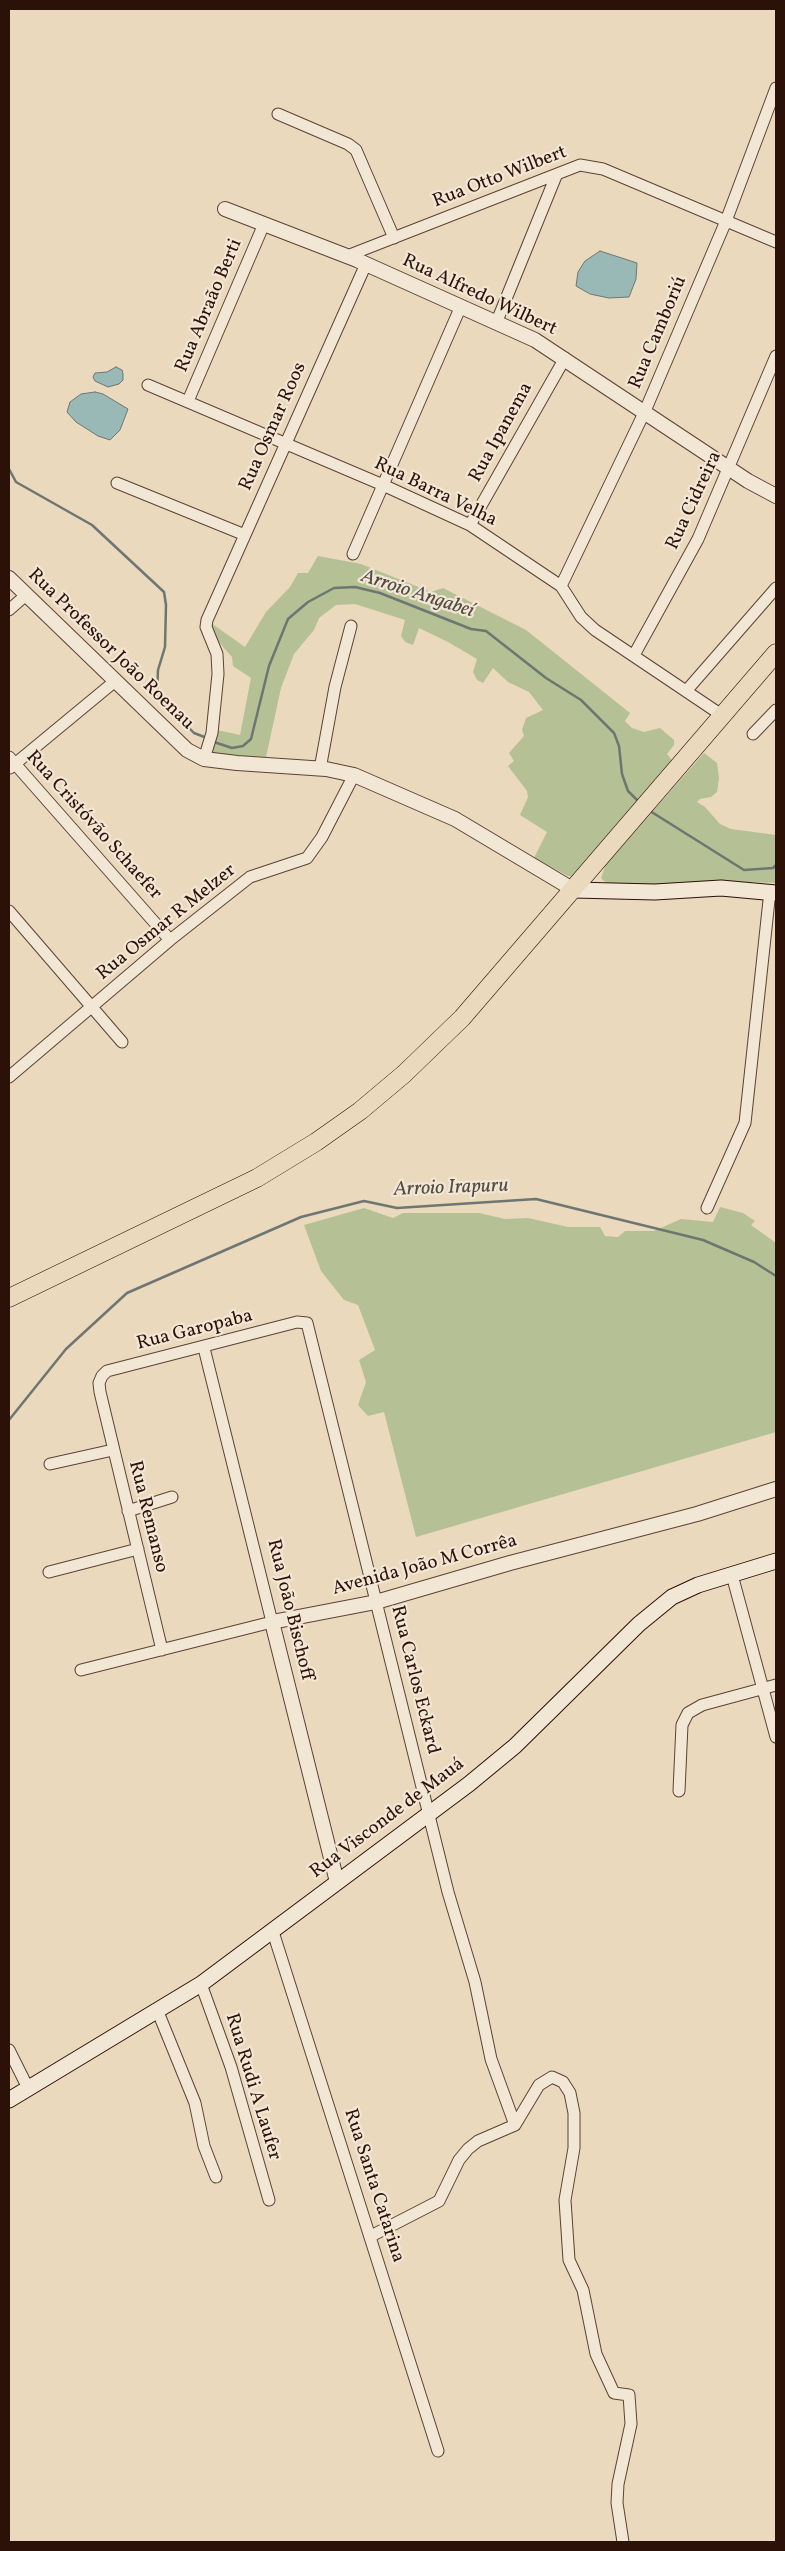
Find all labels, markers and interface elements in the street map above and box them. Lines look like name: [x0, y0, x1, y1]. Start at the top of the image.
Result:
street label: Rua Otto Wilbert: [430, 142, 570, 214]
street label: Rua Abraão Berti: [172, 236, 248, 376]
street label: Rua Alfredo Wilbert: [398, 250, 560, 342]
street label: Rua Camboriú: [625, 273, 693, 393]
street label: Rua Osmar Roos: [236, 359, 312, 495]
street label: Rua Ipanema: [465, 379, 539, 487]
street label: Rua Cidreira: [662, 448, 728, 554]
street label: Rua Barra Velha: [370, 453, 500, 533]
street label: Rua Professor João Roenau: [22, 564, 198, 736]
water label: Arroio Angabeí: [358, 565, 476, 625]
street label: Rua Cristóvão Schaefer: [20, 747, 166, 905]
street label: Rua Osmar R Melzer: [93, 860, 241, 986]
water label: Arroio Irapuru: [393, 1175, 509, 1203]
street label: Rua Garopaba: [135, 1306, 255, 1356]
street label: Rua Remanso: [122, 1459, 172, 1575]
street label: Avenida João M Corrêa: [330, 1530, 520, 1602]
street label: Rua João Bischoff: [260, 1537, 318, 1683]
street label: Rua Carlos Eckard: [384, 1603, 444, 1757]
street label: Rua Visconde de Mauá: [306, 1754, 470, 1884]
street label: Rua Rudi A Laufer: [219, 2011, 285, 2163]
street label: Rua Santa Catarina: [337, 2106, 409, 2266]

